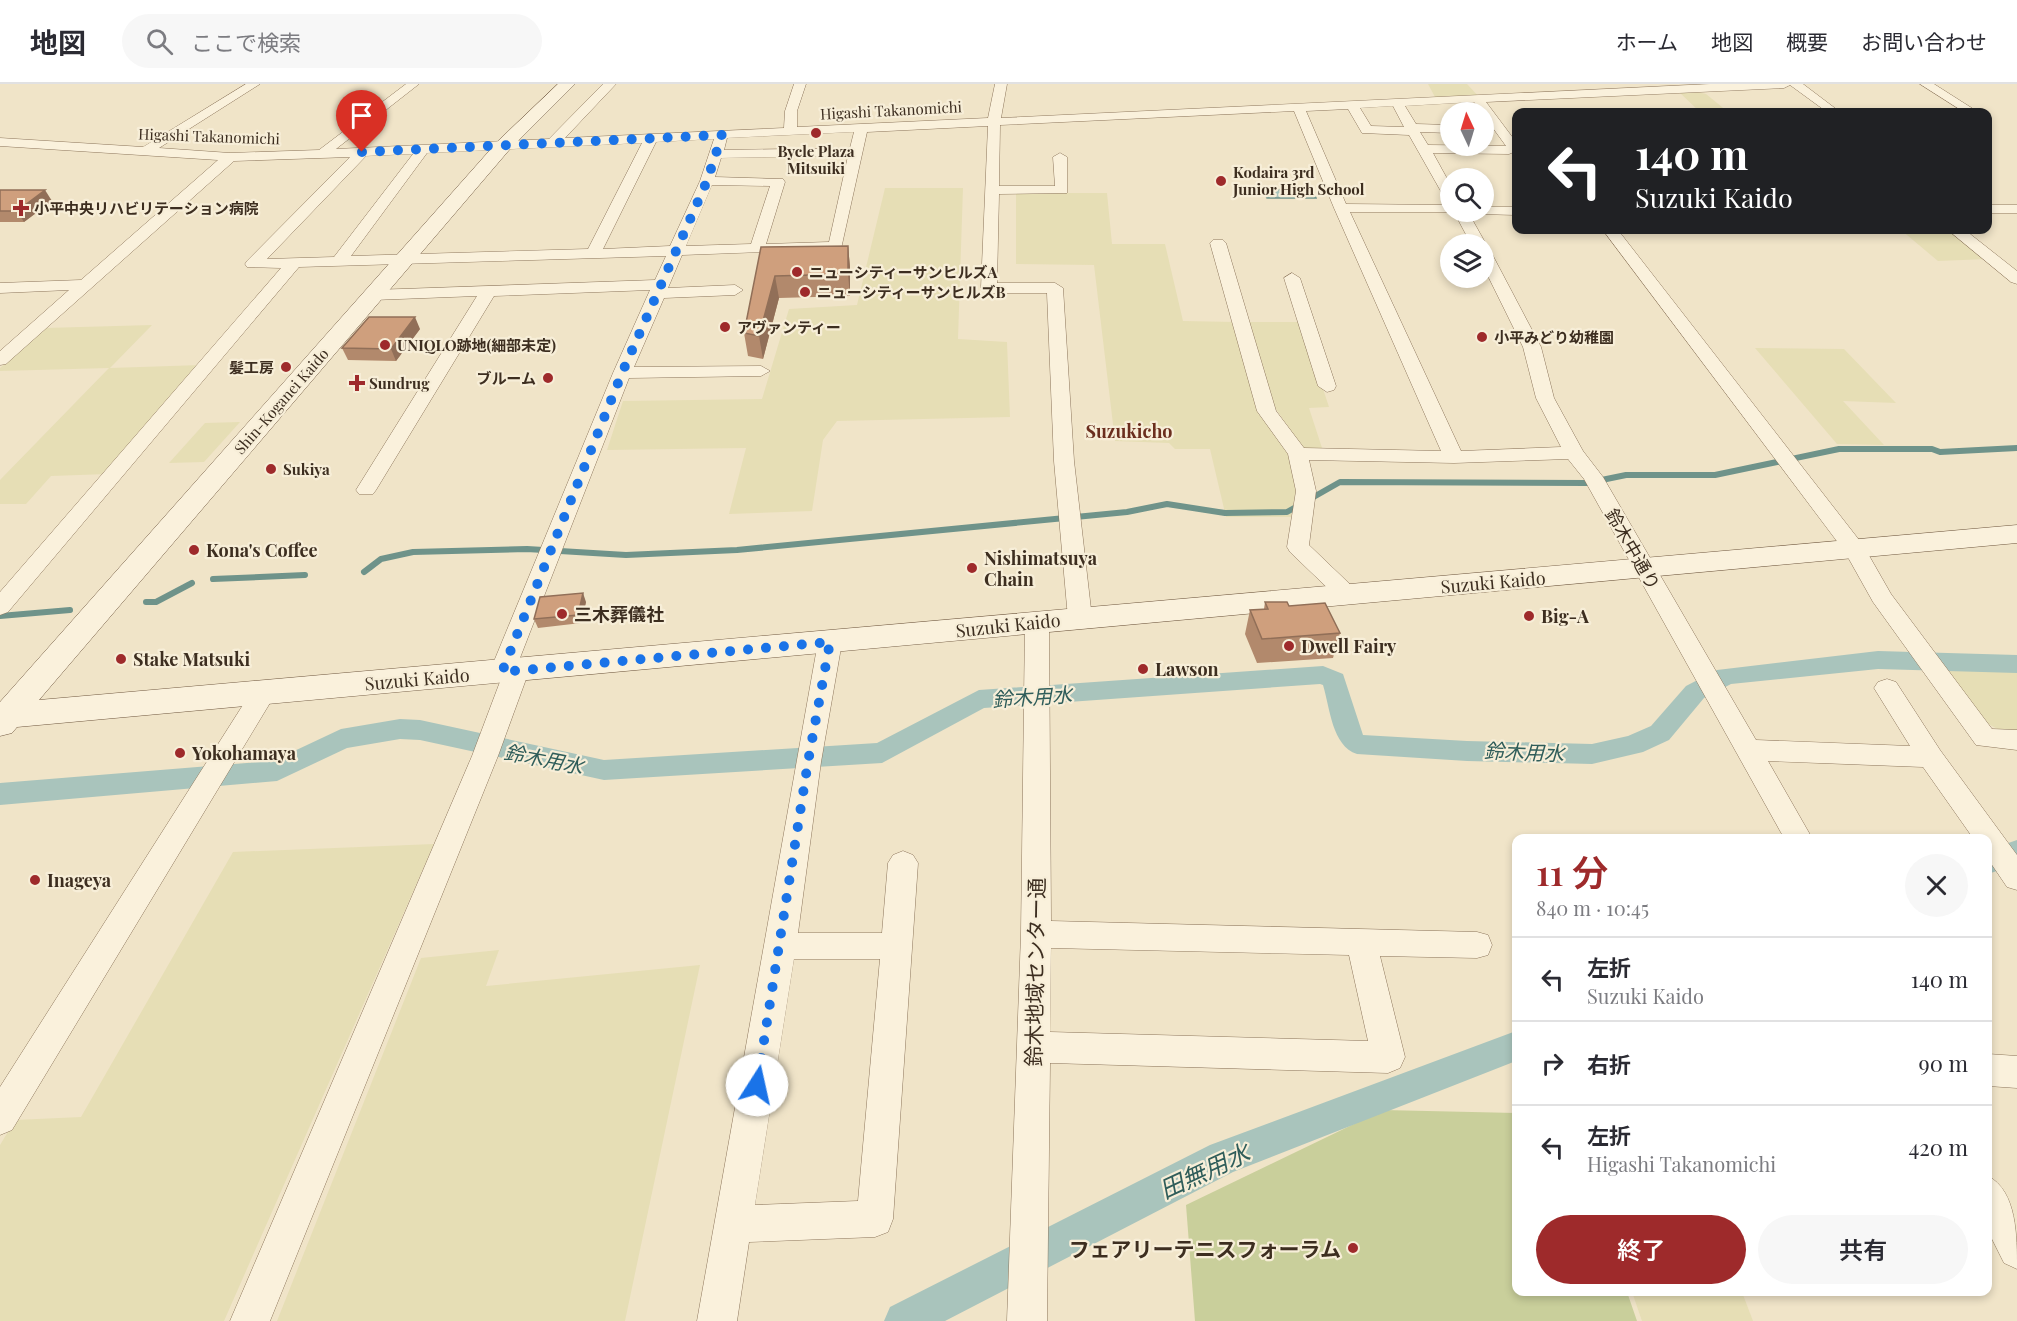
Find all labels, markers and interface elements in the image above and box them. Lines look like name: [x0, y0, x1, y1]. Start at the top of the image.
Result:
search box: [122, 14, 542, 68]
text: 地図: [30, 23, 86, 60]
icon: search: [143, 25, 176, 58]
text: ここで検索: [191, 27, 301, 57]
text: ホーム: [1616, 27, 1678, 55]
text: 地図: [1711, 27, 1753, 55]
text: 概要: [1786, 27, 1828, 55]
text: お問い合わせ: [1861, 27, 1987, 55]
pin: [336, 90, 387, 152]
street label: Higashi Takanomichi: [820, 96, 963, 124]
icon: arrive: [345, 99, 378, 132]
north arrow: [1440, 102, 1494, 156]
map controls: [1440, 102, 1494, 288]
street label: Higashi Takanomichi: [138, 124, 281, 148]
text: 140 m: [1635, 125, 1748, 181]
marker: Bycle Plaza Mitsuiki: [809, 126, 823, 140]
icon: left: [1536, 132, 1614, 210]
place label: Bycle Plaza Mitsuiki: [777, 141, 855, 178]
place label: Kodaira 3rd Junior High School: [1232, 162, 1365, 199]
button: search: [1440, 168, 1494, 222]
marker: Kodaira 3rd Junior High School: [1214, 174, 1228, 188]
text: Suzuki Kaido: [1635, 179, 1793, 215]
place label: 小平中央リハビリテーション病院: [34, 198, 259, 218]
marker: 小平中央リハビリテーション病院: [12, 199, 30, 217]
button: layers: [1440, 234, 1494, 288]
place label: ニューシティーサンヒルズA: [809, 262, 999, 282]
marker: ニューシティーサンヒルズA: [790, 265, 804, 279]
place label: ニューシティーサンヒルズB: [817, 282, 1006, 302]
marker: ニューシティーサンヒルズB: [798, 285, 812, 299]
place label: アヴァンティー: [737, 317, 841, 337]
marker: アヴァンティー: [718, 320, 732, 334]
place label: 小平みどり幼稚園: [1494, 327, 1614, 347]
marker: 小平みどり幼稚園: [1475, 330, 1489, 344]
place label: UNIQLO跡地(細部未定): [397, 335, 556, 355]
marker: UNIQLO跡地(細部未定): [378, 338, 392, 352]
street label: Shin-Koganei Kaido: [229, 344, 333, 458]
place label: 髪工房: [229, 357, 274, 377]
marker: 髪工房: [279, 360, 293, 374]
place label: ブルーム: [476, 368, 536, 388]
marker: ブルーム: [541, 371, 555, 385]
place label: Sundrug: [369, 373, 430, 393]
marker: Sundrug: [350, 376, 364, 390]
district label: Suzukicho: [1085, 419, 1173, 443]
place label: Sukiya: [283, 459, 330, 479]
marker: Sukiya: [264, 462, 278, 476]
street label: 鈴木中通り: [1600, 504, 1666, 594]
place label: Kona's Coffee: [206, 538, 318, 562]
marker: Kona's Coffee: [187, 543, 201, 557]
place label: Nishimatsuya Chain: [984, 546, 1098, 591]
marker: Nishimatsuya Chain: [965, 561, 979, 575]
street label: Suzuki Kaido: [1440, 565, 1547, 599]
place label: 三木葬儀社: [574, 602, 664, 626]
place label: Big-A: [1541, 604, 1590, 628]
marker: 三木葬儀社: [555, 607, 569, 621]
street label: Suzuki Kaido: [954, 608, 1062, 642]
marker: Big-A: [1522, 609, 1536, 623]
place label: Dwell Fairy: [1301, 634, 1397, 658]
marker: Dwell Fairy: [1282, 639, 1296, 653]
place label: Stake Matsuki: [133, 647, 251, 671]
marker: Stake Matsuki: [114, 652, 128, 666]
place label: Lawson: [1155, 657, 1219, 681]
street label: Suzuki Kaido: [364, 662, 471, 696]
marker: Lawson: [1136, 662, 1150, 676]
water label: 鈴木用水: [991, 680, 1075, 712]
water label: 鈴木用水: [1484, 736, 1566, 766]
water label: 鈴木用水: [502, 737, 588, 779]
place label: Yokohamaya: [191, 741, 297, 765]
marker: Yokohamaya: [173, 746, 187, 760]
text: 11 分: [1536, 847, 1608, 895]
button: close: [1905, 854, 1968, 917]
place label: Inageya: [47, 868, 112, 892]
marker: Inageya: [28, 873, 42, 887]
street label: 鈴木地域センター通: [1018, 877, 1050, 1067]
text: 840 m · 10:45: [1536, 894, 1649, 921]
text: 左折: [1587, 952, 1631, 982]
icon: left: [1536, 963, 1569, 996]
text: 140 m: [1911, 964, 1968, 994]
text: Suzuki Kaido: [1587, 982, 1704, 1009]
icon: right: [1536, 1047, 1569, 1080]
text: 90 m: [1919, 1048, 1968, 1078]
text: 右折: [1587, 1049, 1631, 1079]
position arrow: [725, 1053, 789, 1117]
text: 左折: [1587, 1120, 1631, 1150]
icon: left: [1536, 1131, 1569, 1164]
text: 420 m: [1908, 1132, 1968, 1162]
water label: 田無用水: [1154, 1134, 1257, 1205]
text: Higashi Takanomichi: [1587, 1150, 1776, 1177]
button: 終了: [1536, 1215, 1746, 1284]
button: 共有: [1758, 1215, 1968, 1284]
place label: フェアリーテニスフォーラム: [1069, 1234, 1341, 1262]
marker: フェアリーテニスフォーラム: [1346, 1241, 1360, 1255]

